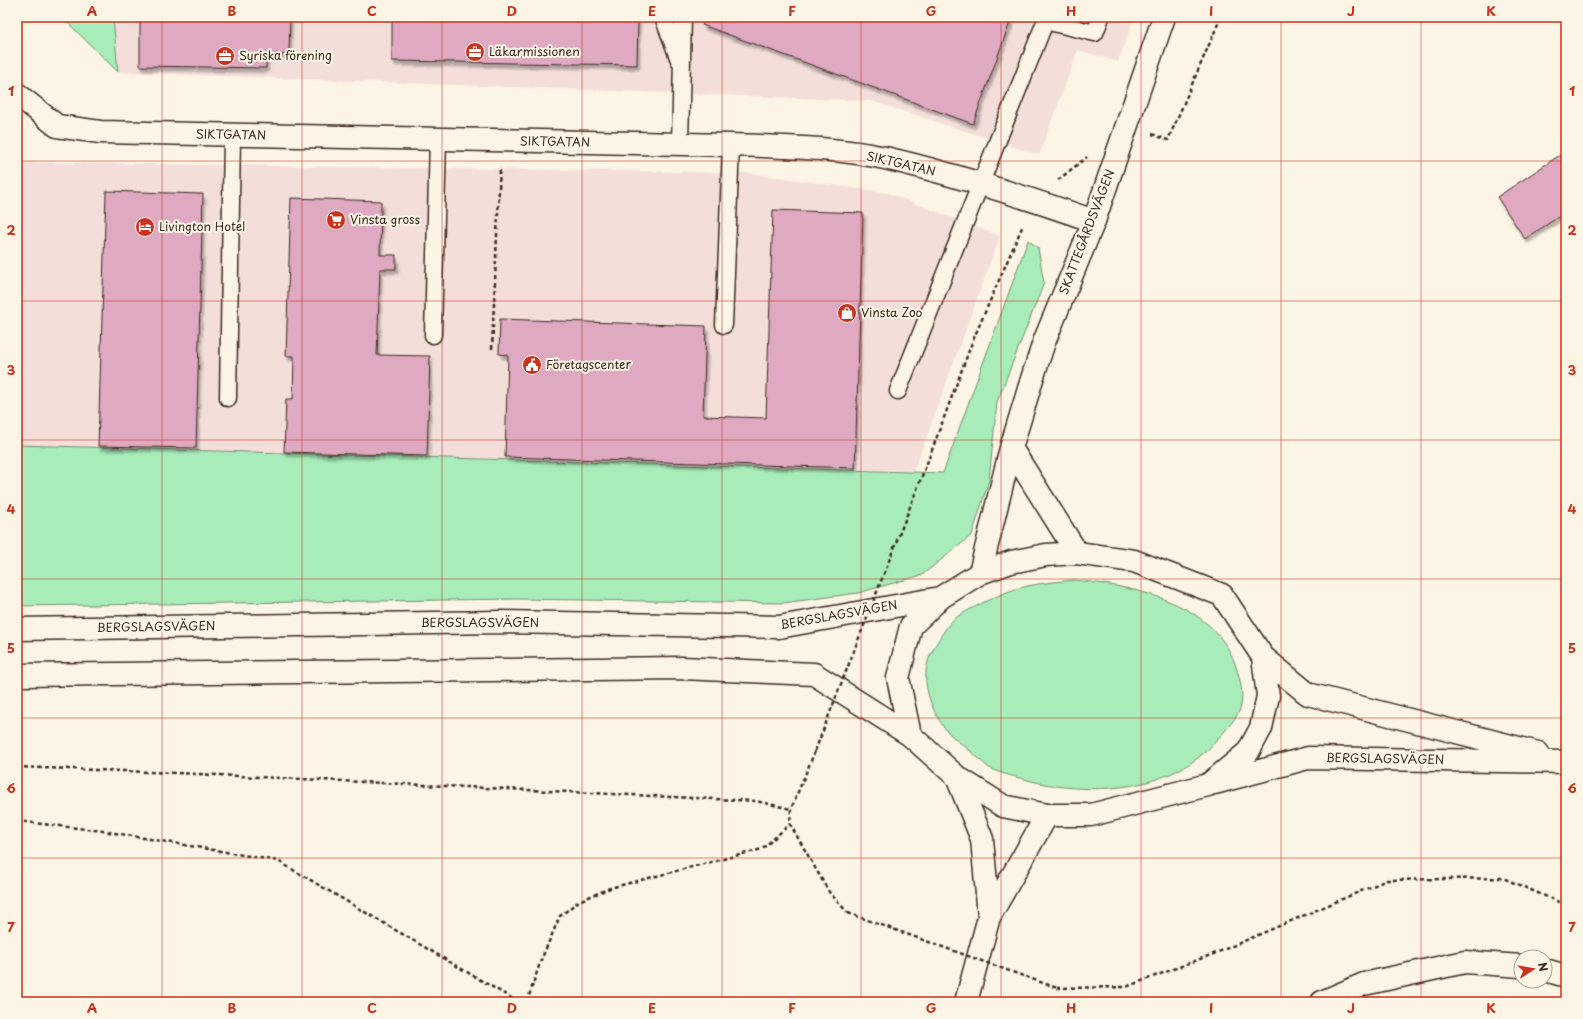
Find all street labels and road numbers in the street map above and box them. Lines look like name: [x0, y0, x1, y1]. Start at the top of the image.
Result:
street label: SIKTGATAN: [196, 124, 266, 144]
street label: SIKTGATAN: [520, 131, 590, 151]
street label: SIKTGATAN: [865, 146, 938, 180]
street label: SKATTEGÅRDSVÄGEN: [1054, 166, 1118, 297]
street label: BERGSLAGSVÄGEN: [779, 595, 899, 633]
street label: BERGSLAGSVÄGEN: [421, 613, 539, 631]
street label: BERGSLAGSVÄGEN: [97, 616, 215, 636]
street label: BERGSLAGSVÄGEN: [1326, 748, 1444, 768]

